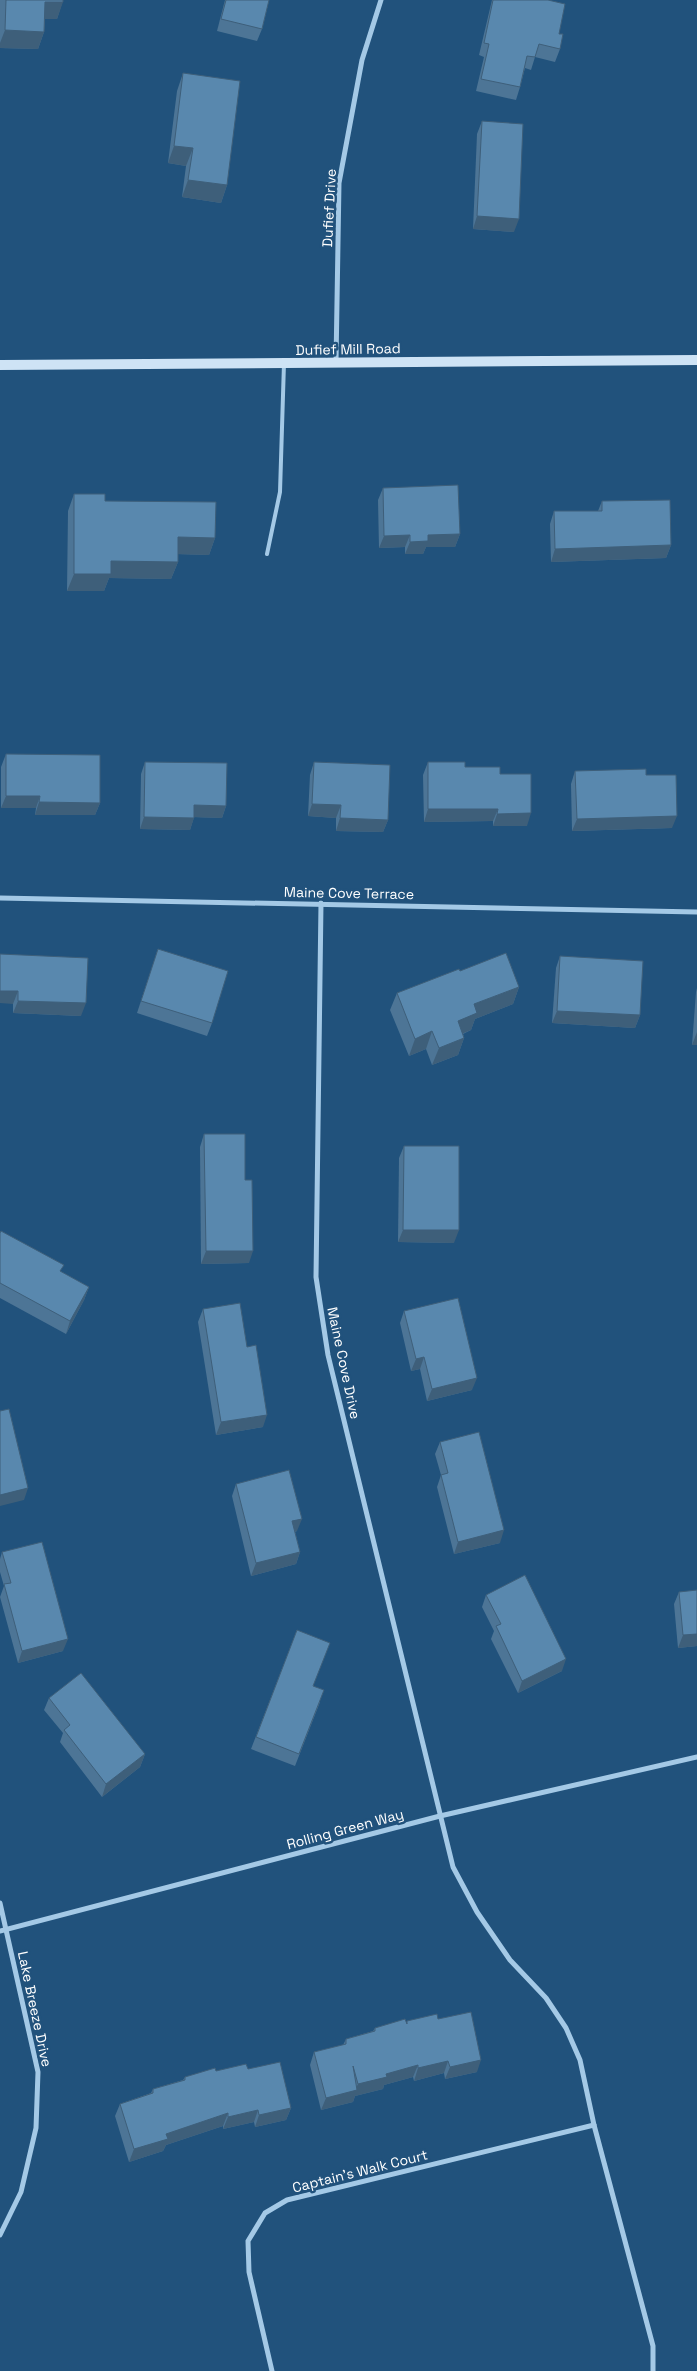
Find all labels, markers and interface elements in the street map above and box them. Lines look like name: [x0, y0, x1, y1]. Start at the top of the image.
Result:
street label: Dufief Drive: [318, 168, 340, 248]
street label: Dufief Mill Road: [295, 339, 401, 359]
street label: Maine Cove Terrace: [284, 883, 414, 903]
street label: Maine Cove Drive: [323, 1305, 365, 1421]
street label: Rolling Green Way: [285, 1805, 405, 1853]
street label: Lake Breeze Drive: [14, 1950, 56, 2068]
street label: Captain's Walk Court: [290, 2145, 430, 2197]

